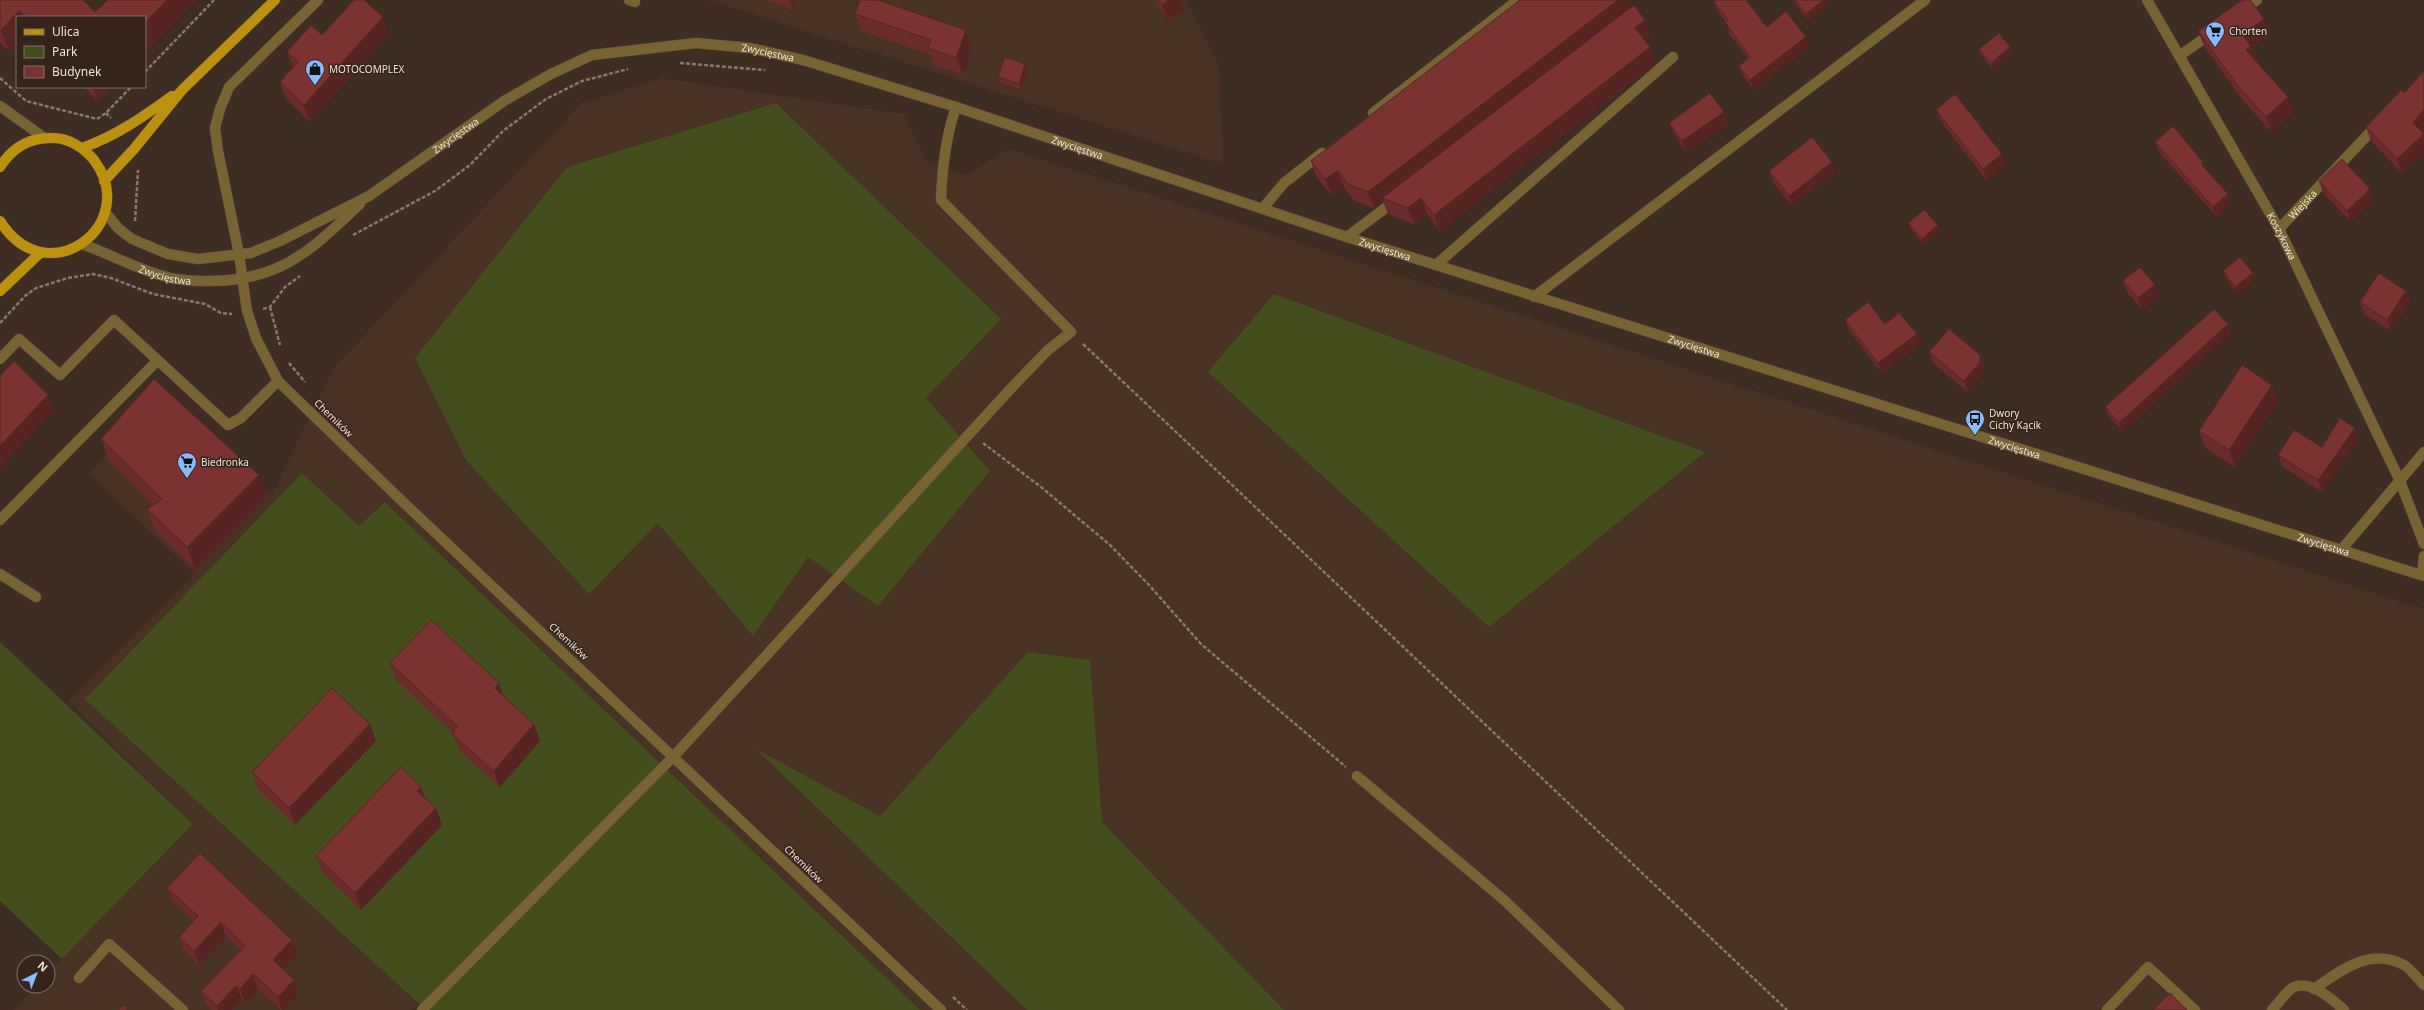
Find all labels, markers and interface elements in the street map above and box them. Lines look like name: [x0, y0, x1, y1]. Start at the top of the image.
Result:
legend: [16, 16, 146, 88]
supermarket icon: Chorten: [2204, 20, 2226, 48]
text: Ulica: [52, 23, 79, 40]
place label: Chorten: [2229, 24, 2267, 38]
street label: Zwycięstwa: [741, 40, 796, 65]
text: Park: [52, 43, 78, 60]
shop icon: MOTOCOMPLEX: [304, 58, 326, 86]
place label: MOTOCOMPLEX: [329, 62, 405, 76]
text: Budynek: [52, 63, 102, 80]
street label: Zwycięstwa: [429, 114, 481, 156]
street label: Zwycięstwa: [1050, 132, 1105, 162]
street label: Wiejska: [2285, 186, 2320, 222]
street label: Koszykowa: [2264, 210, 2300, 262]
street label: Zwycięstwa: [1357, 234, 1413, 264]
street label: Zwycięstwa: [137, 261, 192, 288]
street label: Zwycięstwa: [1666, 332, 1722, 361]
street label: Chemików: [311, 396, 357, 440]
place label: Dwory Cichy Kącik: [1989, 406, 2042, 432]
bus stop icon: Dwory Cichy Kącik: [1964, 408, 1986, 436]
street label: Zwycięstwa: [1987, 432, 2042, 462]
supermarket icon: Biedronka: [176, 451, 198, 479]
place label: Biedronka: [201, 455, 249, 469]
street label: Zwycięstwa: [2296, 530, 2351, 559]
street label: Chemików: [546, 619, 592, 663]
street label: Chemików: [781, 842, 827, 886]
north arrow: [16, 954, 56, 994]
text: N: [35, 958, 51, 975]

